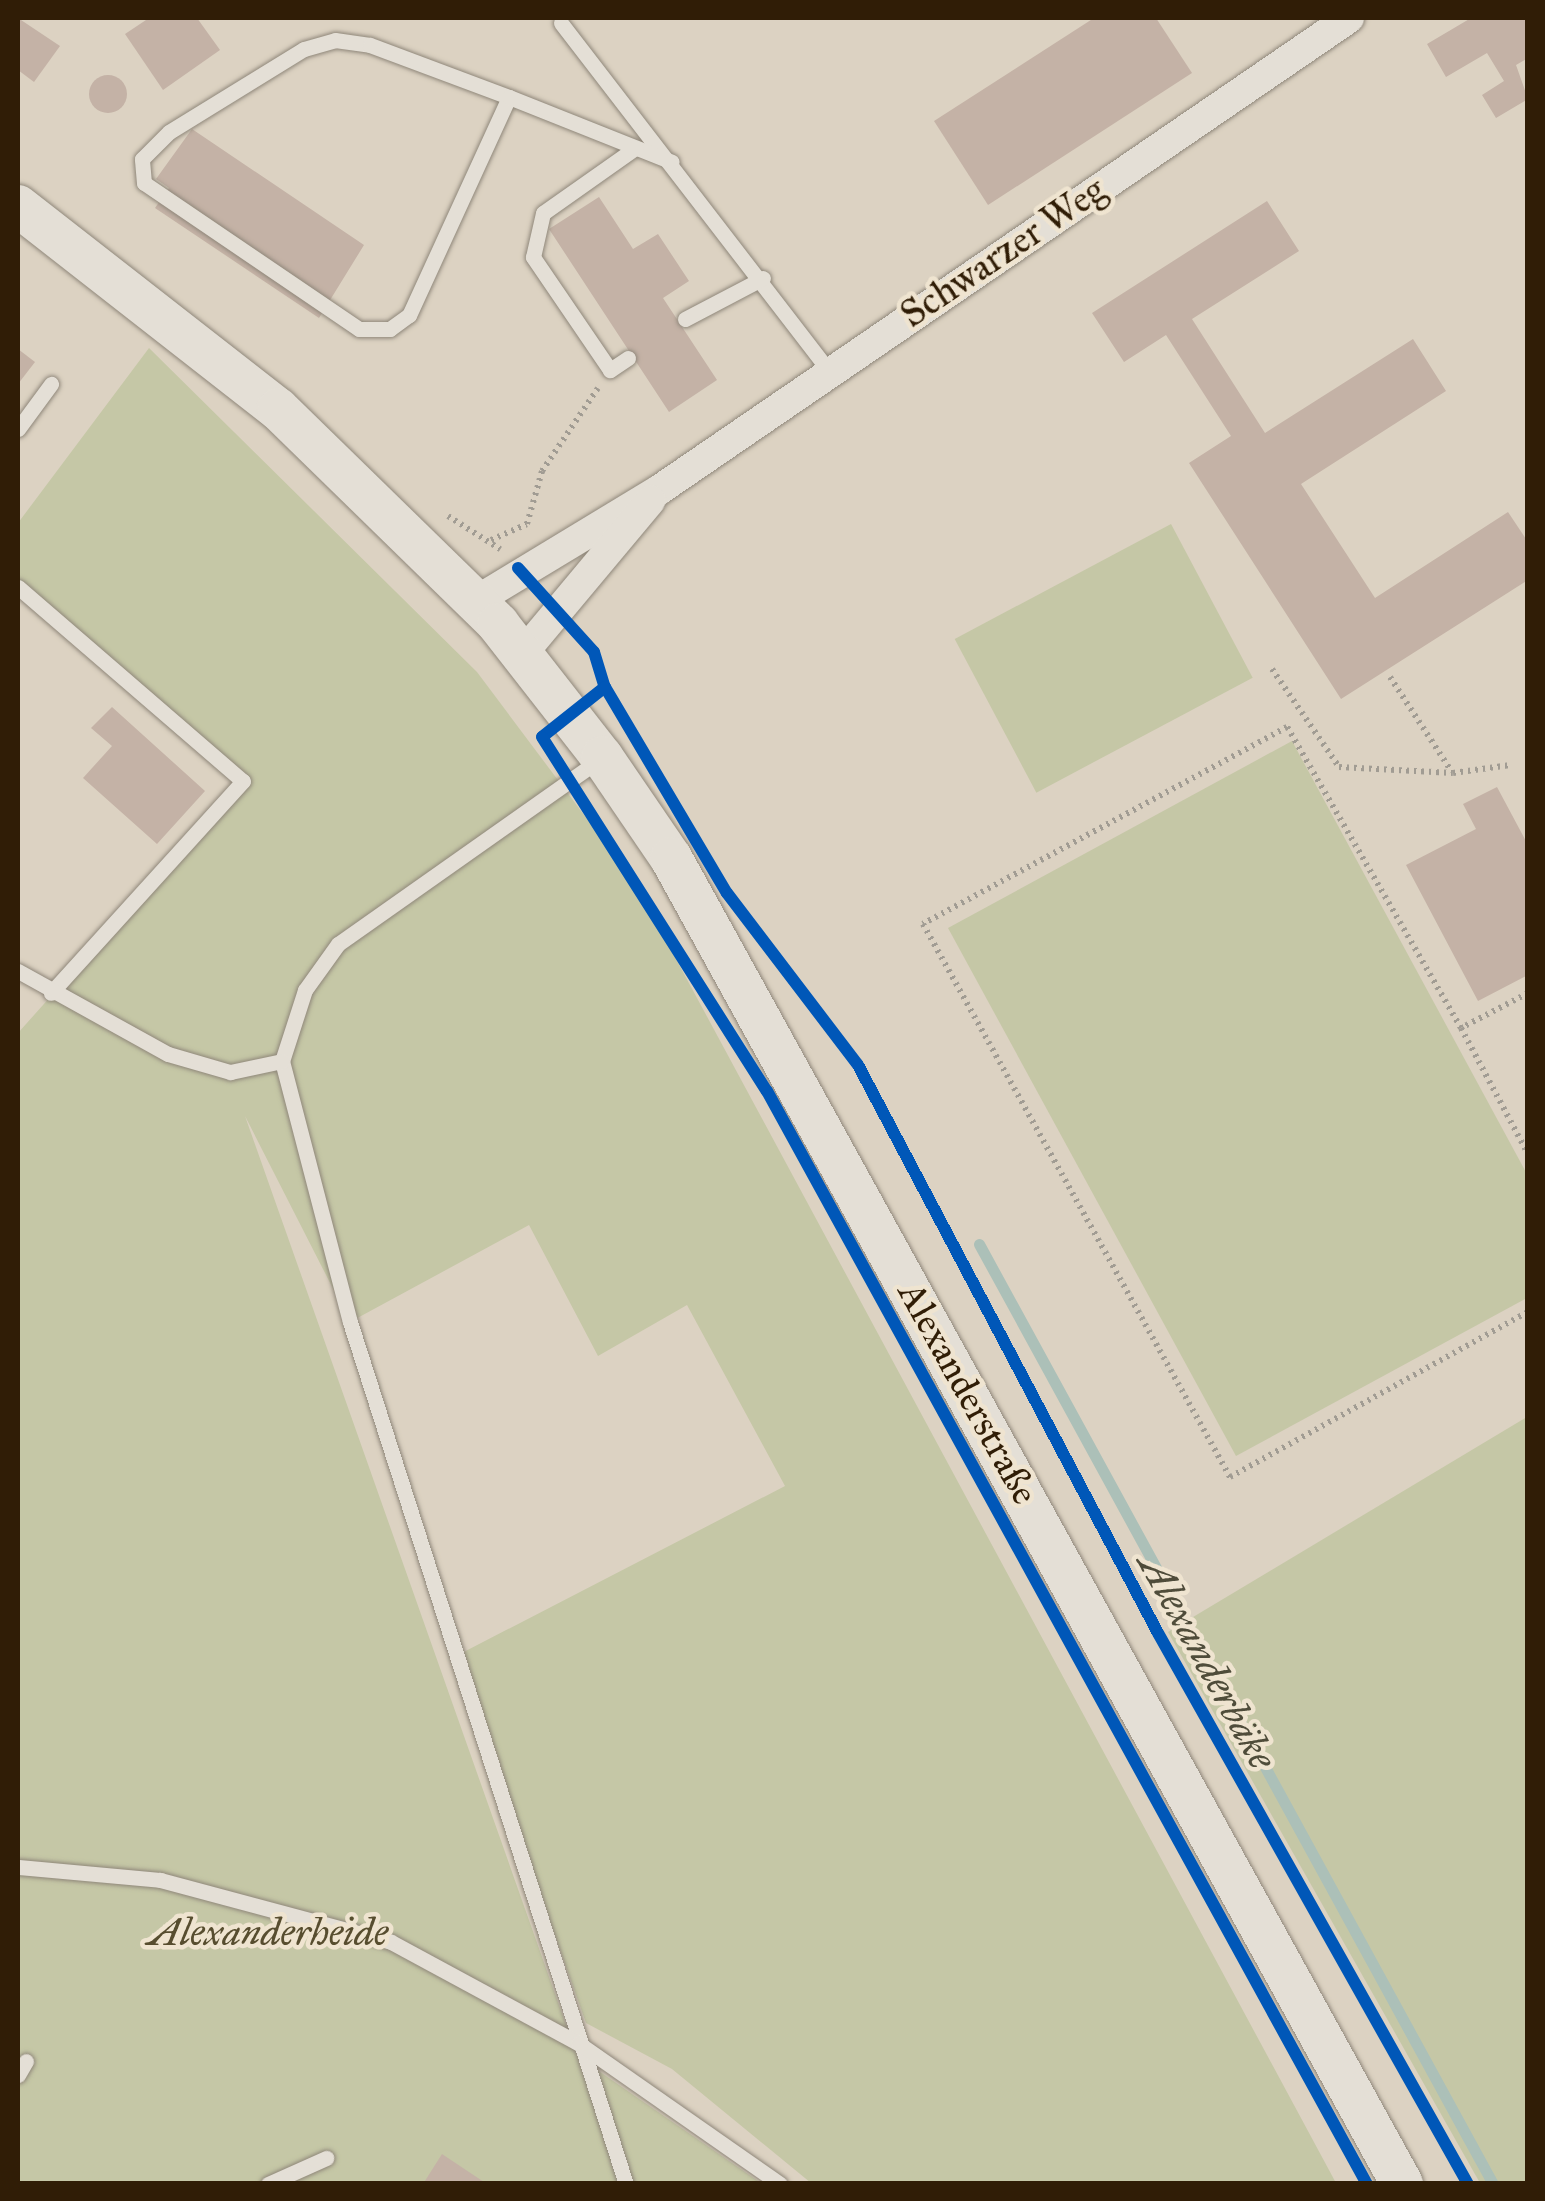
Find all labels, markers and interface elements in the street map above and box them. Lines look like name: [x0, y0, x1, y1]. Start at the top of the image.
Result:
street label: Schwarzer Weg: [892, 167, 1114, 337]
street label: Alexanderstraße: [888, 1274, 1048, 1512]
water label: Alexanderbäke: [1128, 1544, 1286, 1778]
park label: Alexanderheide: [148, 1910, 388, 1956]

